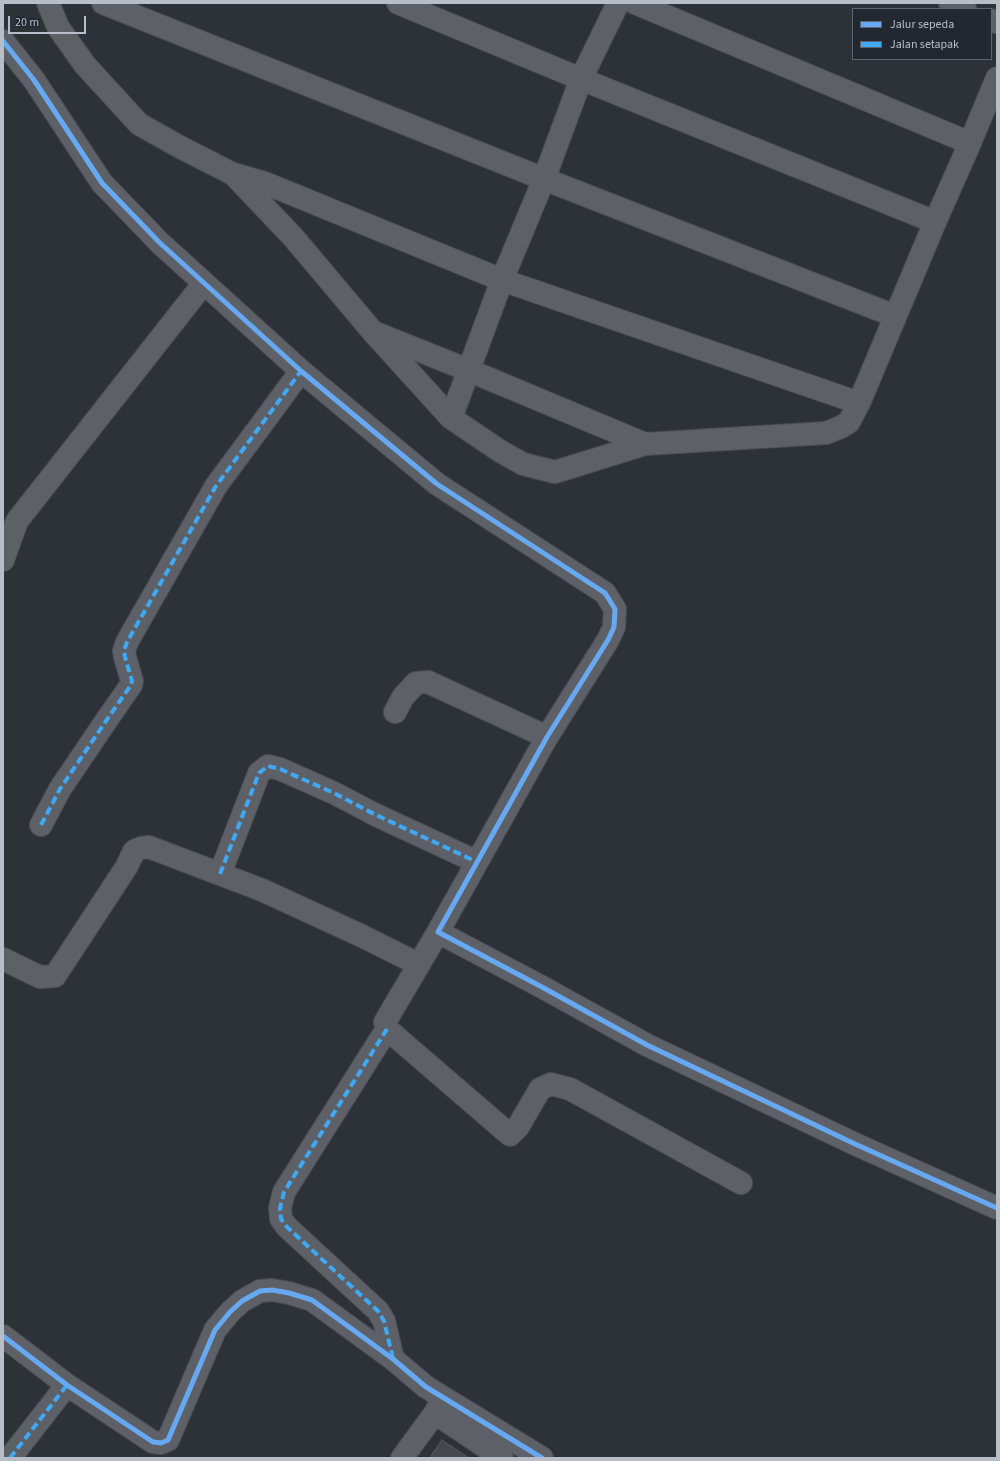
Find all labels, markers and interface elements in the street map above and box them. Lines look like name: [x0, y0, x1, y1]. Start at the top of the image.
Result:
scale bar: [10, 8, 88, 34]
legend: [852, 8, 992, 60]
text: 20 m: [15, 14, 39, 31]
text: Jalur sepeda: [890, 16, 954, 33]
text: Jalan setapak: [890, 36, 959, 53]

